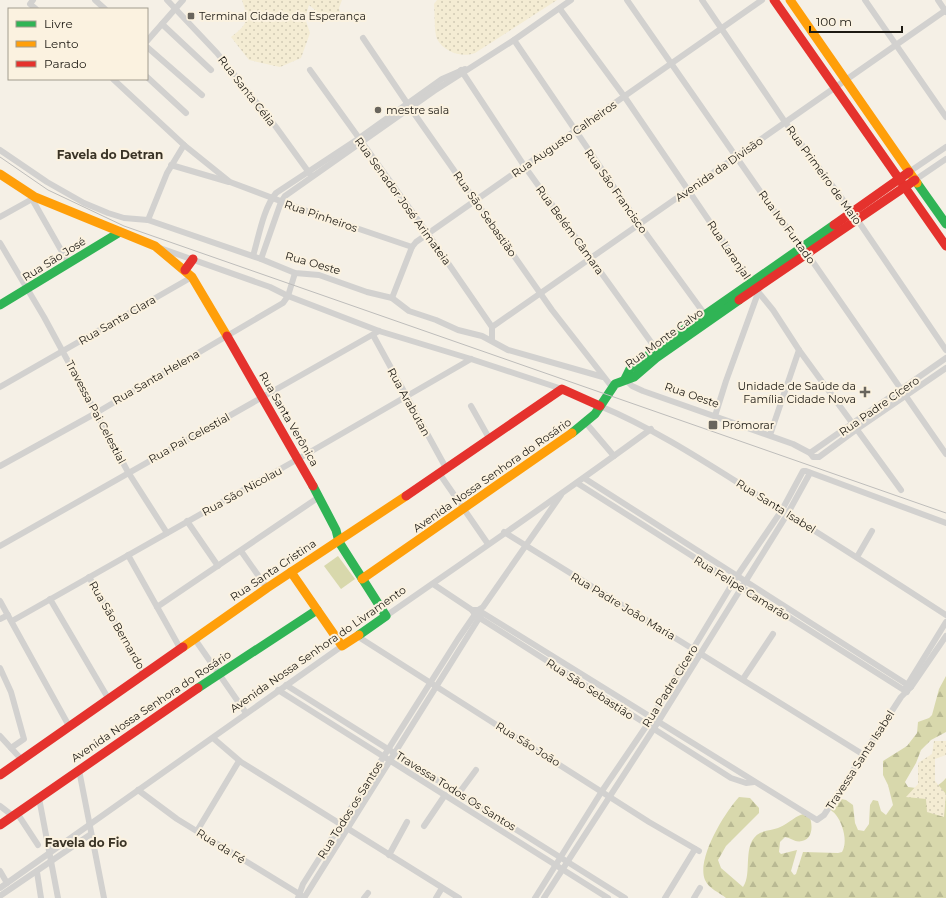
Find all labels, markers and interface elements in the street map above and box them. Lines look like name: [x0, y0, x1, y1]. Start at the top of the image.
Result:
legend: [8, 8, 148, 80]
scale bar: [810, 8, 902, 34]
place label: Terminal Cidade da Esperança: [199, 9, 366, 23]
marker: Terminal Cidade da Esperança: [186, 11, 196, 21]
text: 100 m: [816, 14, 852, 29]
text: Livre: [44, 16, 73, 31]
text: Lento: [44, 36, 79, 51]
street label: Rua Santa Célia: [215, 53, 279, 129]
text: Parado: [44, 56, 87, 71]
street label: Rua Augusto Calheiros: [509, 97, 620, 181]
place label: mestre sala: [386, 103, 449, 117]
marker: mestre sala: [373, 105, 383, 115]
street label: Rua Primeiro de Maio: [783, 123, 865, 227]
street label: Avenida da Divisão: [672, 133, 766, 205]
street label: Rua Senador José Arimateia: [352, 134, 454, 268]
street label: Rua São Francisco: [582, 146, 650, 236]
district label: Favela do Detran: [57, 147, 163, 162]
street label: Rua São Sebastião: [450, 169, 520, 260]
street label: Rua Belém Câmara: [533, 183, 607, 277]
street label: Rua Ivo Furtado: [756, 188, 818, 267]
street label: Rua Pinheiros: [283, 197, 360, 235]
street label: Rua Laranjal: [704, 218, 754, 282]
street label: Rua São José: [20, 234, 89, 284]
street label: Rua Oeste: [284, 248, 343, 278]
street label: Rua Santa Clara: [76, 292, 158, 348]
street label: Rua Monte Calvo: [622, 305, 706, 371]
street label: Rua Santa Helena: [110, 346, 202, 408]
street label: Travessa Pai Celestial: [63, 358, 129, 466]
street label: Rua Arabutan: [384, 365, 434, 439]
street label: Rua Santa Verônica: [256, 369, 322, 469]
street label: Rua Padre Cícero: [836, 373, 922, 439]
street label: Rua Oeste: [663, 379, 721, 411]
place label: Unidade de Saúde da Família Cidade Nova: [737, 379, 856, 406]
marker: Unidade de Saúde da Família Cidade Nova: [859, 386, 871, 398]
street label: Rua Pai Celestial: [146, 410, 232, 466]
street label: Avenida Nossa Senhora do Rosário: [410, 415, 574, 535]
place label: Prómorar: [722, 418, 774, 432]
marker: Prómorar: [707, 419, 719, 431]
street label: Rua São Nicolau: [199, 463, 285, 519]
street label: Rua Santa Isabel: [734, 476, 818, 536]
street label: Rua Santa Cristina: [227, 536, 319, 604]
street label: Rua Felipe Camarão: [691, 553, 793, 623]
street label: Rua Padre João Maria: [568, 569, 678, 643]
street label: Rua São Bernardo: [86, 578, 148, 672]
street label: Avenida Nossa Senhora do Livramento: [227, 582, 409, 715]
street label: Rua Padre Cícero: [639, 642, 701, 730]
street label: Avenida Nossa Senhora do Rosário: [68, 647, 234, 765]
street label: Rua São Sebastião: [544, 656, 636, 722]
street label: Travessa Santa Isabel: [823, 708, 897, 812]
street label: Rua São João: [493, 719, 563, 769]
street label: Travessa Todos Os Santos: [393, 748, 519, 834]
street label: Rua Todos os Santos: [314, 758, 386, 861]
street label: Rua da Fé: [194, 825, 248, 867]
district label: Favela do Fio: [45, 835, 127, 850]

